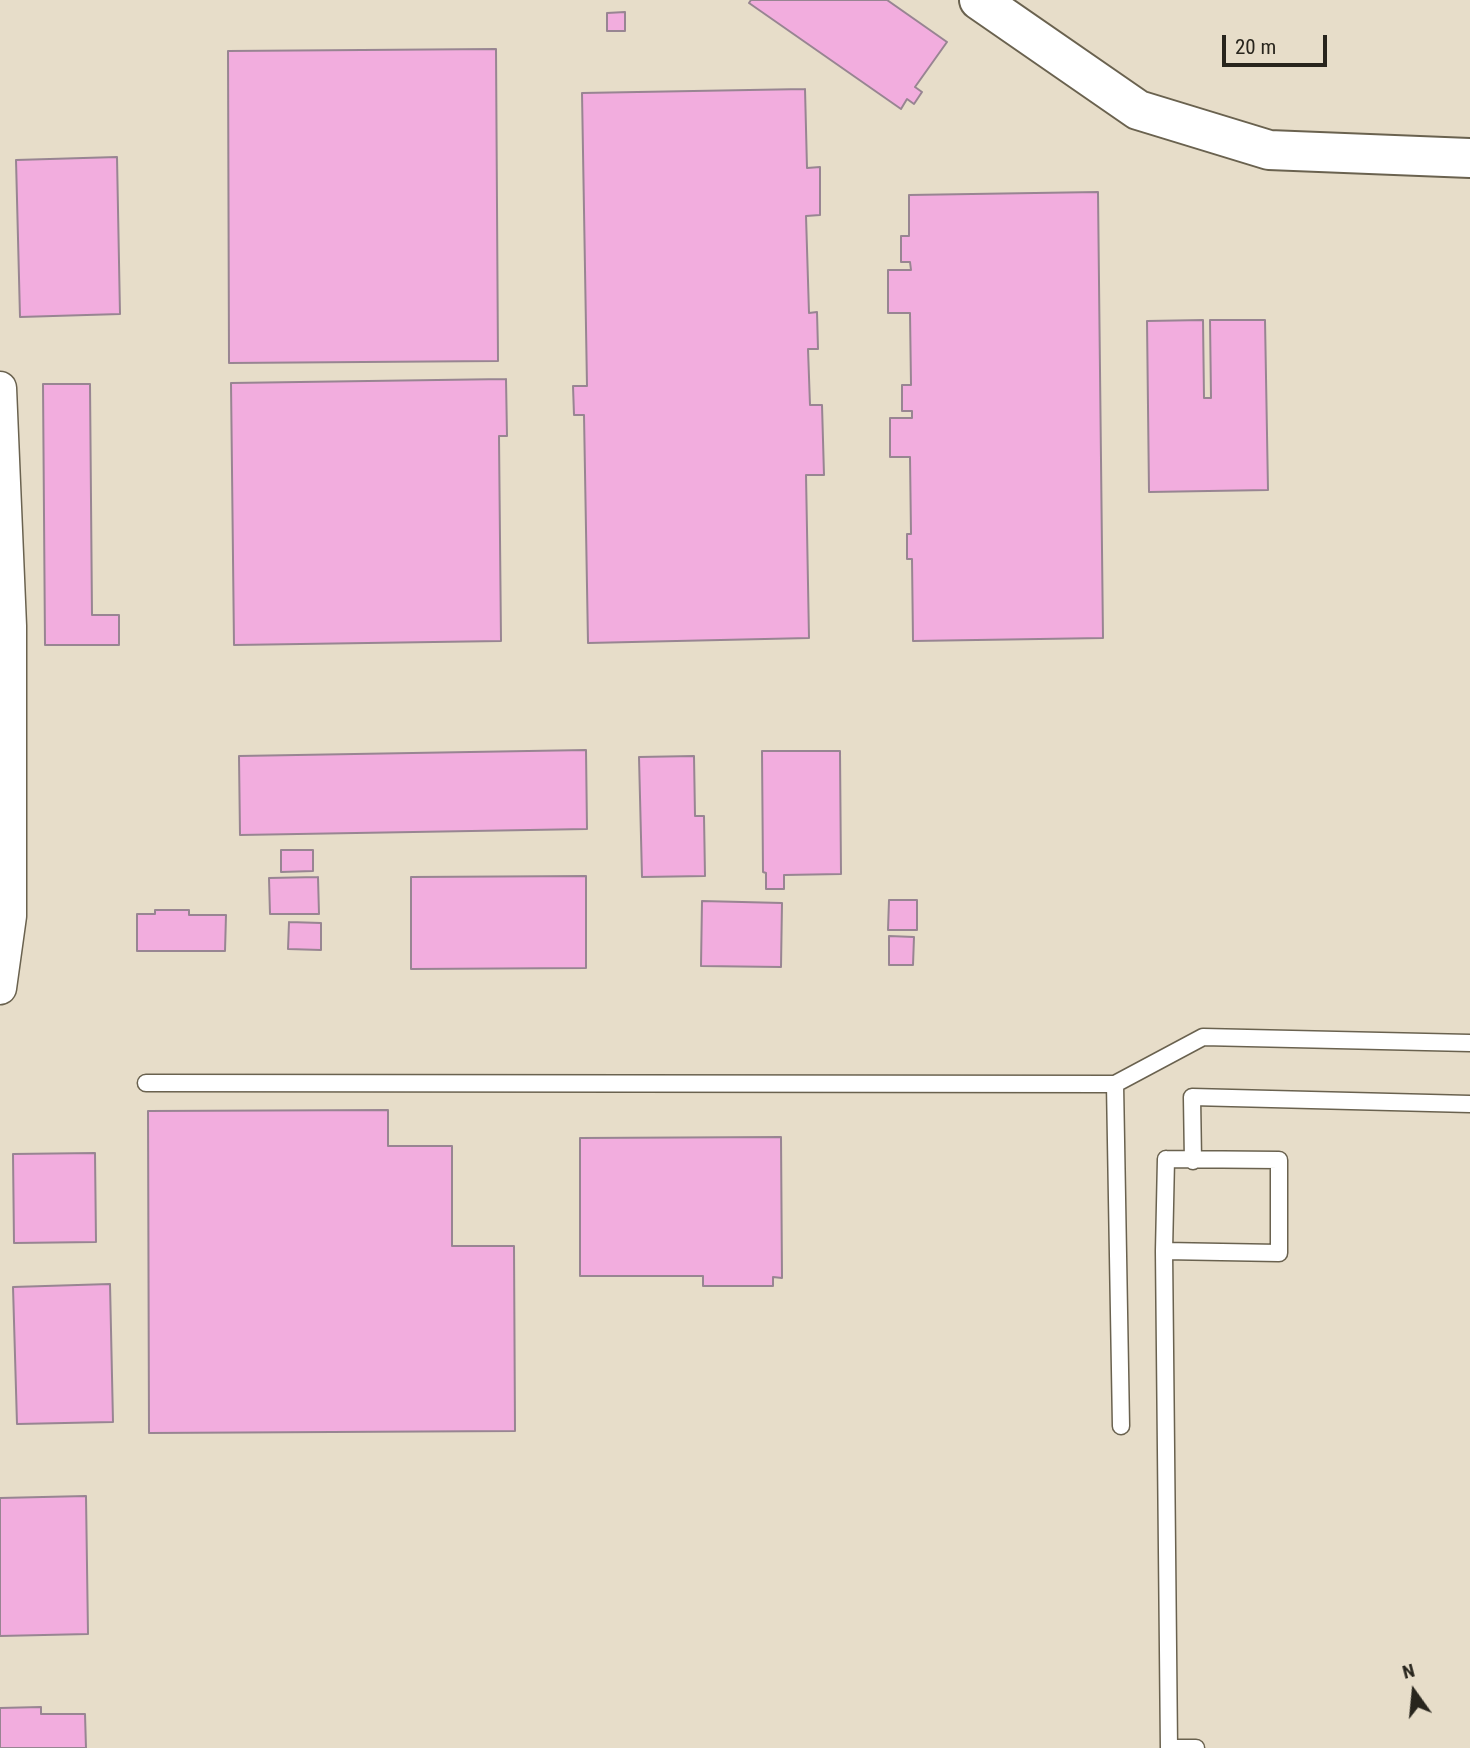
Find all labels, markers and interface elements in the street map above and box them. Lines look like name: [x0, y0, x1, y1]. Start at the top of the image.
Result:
scale bar: [1225, 21, 1330, 65]
text: 20 m: [1235, 35, 1276, 59]
north arrow: [1379, 1657, 1449, 1727]
text: N: [1400, 1659, 1417, 1684]

